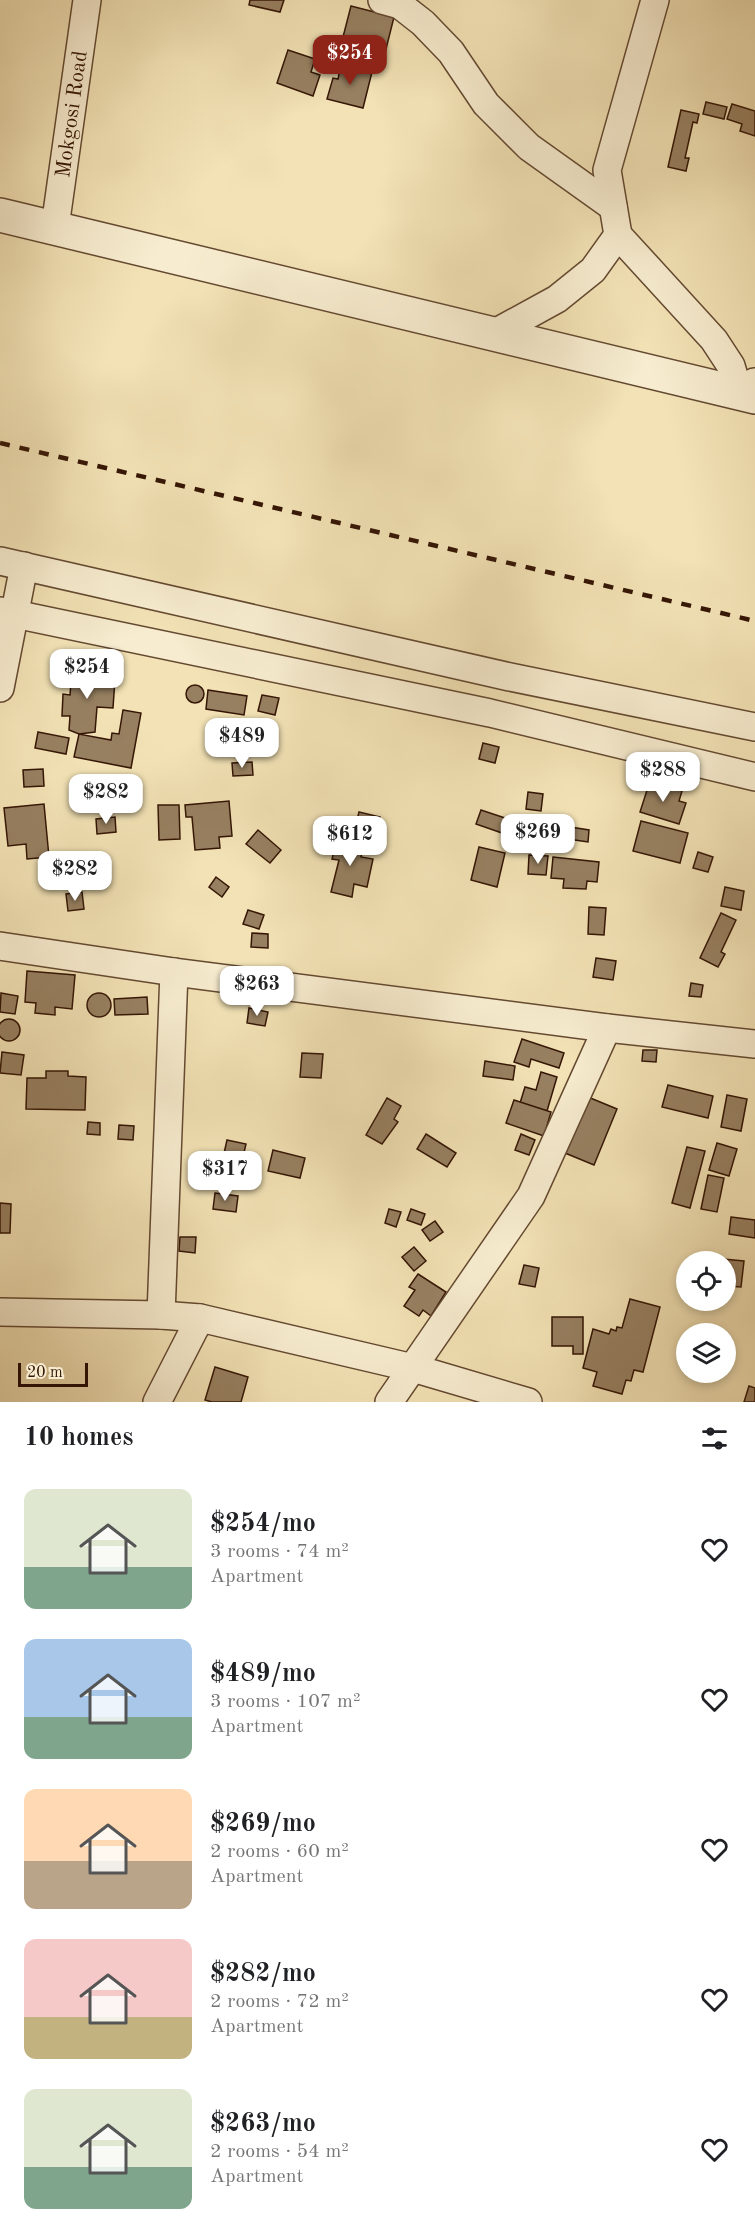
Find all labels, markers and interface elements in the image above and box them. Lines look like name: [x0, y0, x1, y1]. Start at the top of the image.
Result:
pin: $254: [314, 35, 386, 86]
text: $254: [327, 44, 373, 64]
street label: Mokgosi Road: [53, 49, 92, 179]
pin: $254: [51, 649, 123, 700]
text: $254: [64, 658, 110, 678]
pin: $489: [206, 718, 278, 769]
text: $489: [219, 727, 265, 747]
pin: $288: [627, 752, 699, 803]
text: $288: [640, 761, 686, 781]
pin: $282: [70, 774, 142, 825]
text: $282: [83, 783, 129, 803]
pin: $269: [502, 814, 574, 865]
pin: $612: [314, 816, 386, 867]
text: $269: [515, 823, 561, 843]
text: $612: [327, 825, 373, 845]
pin: $282: [39, 851, 111, 902]
text: $282: [52, 860, 98, 880]
pin: $263: [221, 966, 293, 1017]
text: $263: [234, 975, 280, 995]
pin: $317: [189, 1151, 261, 1202]
text: $317: [202, 1160, 248, 1180]
map controls: [676, 1251, 736, 1383]
button: locate: [676, 1251, 736, 1311]
button: layers: [676, 1323, 736, 1383]
scale bar: [18, 1360, 88, 1388]
text: 20 m: [27, 1365, 63, 1381]
icon: filters: [698, 1422, 731, 1455]
text: 10 homes: [24, 1425, 133, 1451]
text: $254/mo: [210, 1511, 316, 1537]
icon: home: [72, 1513, 144, 1585]
icon: heart: [698, 1533, 731, 1566]
text: 3 rooms · 74 m²: [210, 1542, 349, 1562]
text: Apartment: [210, 1567, 304, 1587]
text: $489/mo: [210, 1661, 316, 1687]
icon: home: [72, 1663, 144, 1735]
icon: heart: [698, 1683, 731, 1716]
text: 3 rooms · 107 m²: [210, 1692, 360, 1712]
text: Apartment: [210, 1717, 304, 1737]
text: $269/mo: [210, 1811, 316, 1837]
icon: home: [72, 1813, 144, 1885]
icon: heart: [698, 1833, 731, 1866]
text: 2 rooms · 60 m²: [210, 1842, 349, 1862]
text: Apartment: [210, 1867, 304, 1887]
text: $282/mo: [210, 1961, 316, 1987]
icon: home: [72, 1963, 144, 2035]
icon: heart: [698, 1983, 731, 2016]
text: 2 rooms · 72 m²: [210, 1992, 349, 2012]
text: Apartment: [210, 2017, 304, 2037]
text: $263/mo: [210, 2111, 316, 2137]
icon: home: [72, 2113, 144, 2185]
icon: heart: [698, 2133, 731, 2166]
text: 2 rooms · 54 m²: [210, 2142, 349, 2162]
text: Apartment: [210, 2167, 304, 2187]

